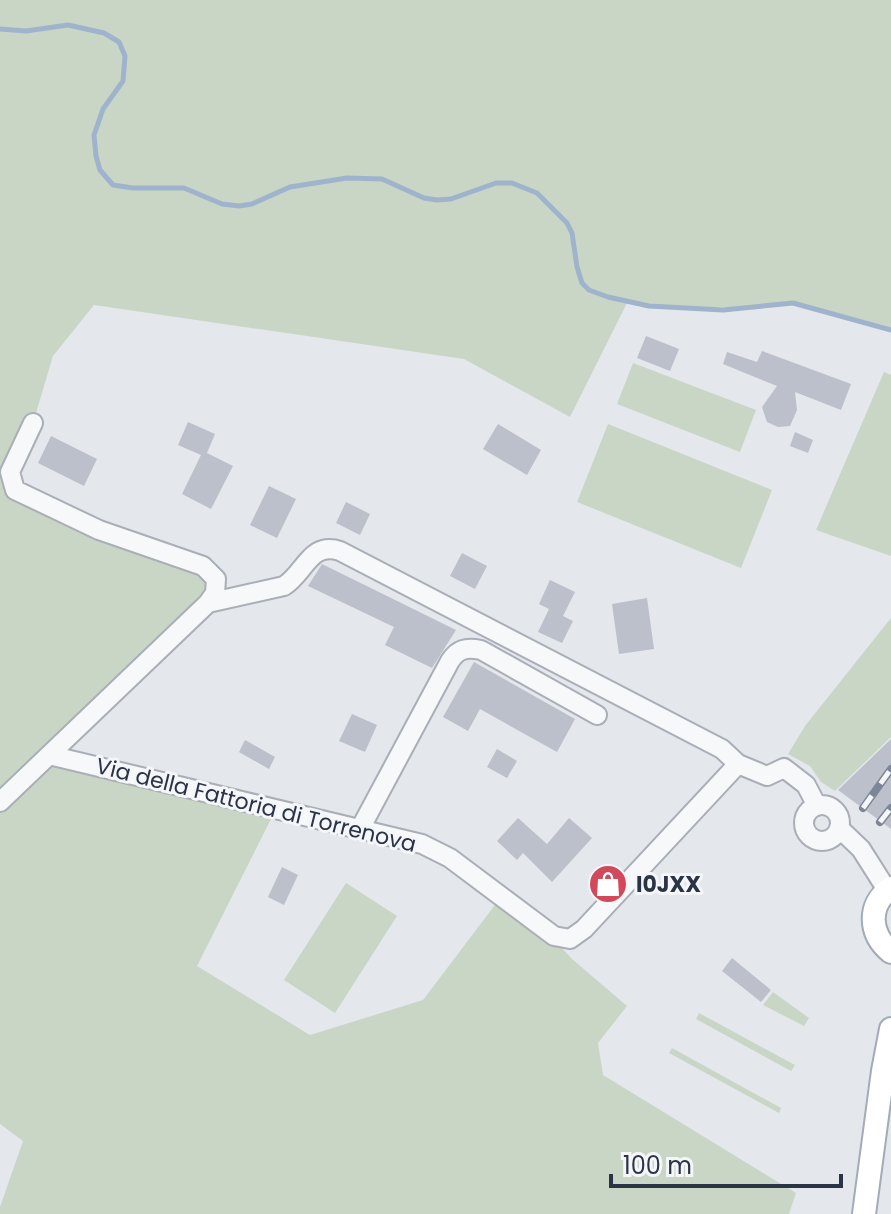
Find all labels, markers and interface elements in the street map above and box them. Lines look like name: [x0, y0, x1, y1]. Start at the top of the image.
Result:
street label: Via della Fattoria di Torrenova: [93, 750, 419, 860]
shop icon: I0JXX: [587, 863, 629, 905]
place label: I0JXX: [636, 869, 701, 900]
scale bar: [611, 1138, 841, 1188]
text: 100 m: [623, 1149, 692, 1182]

